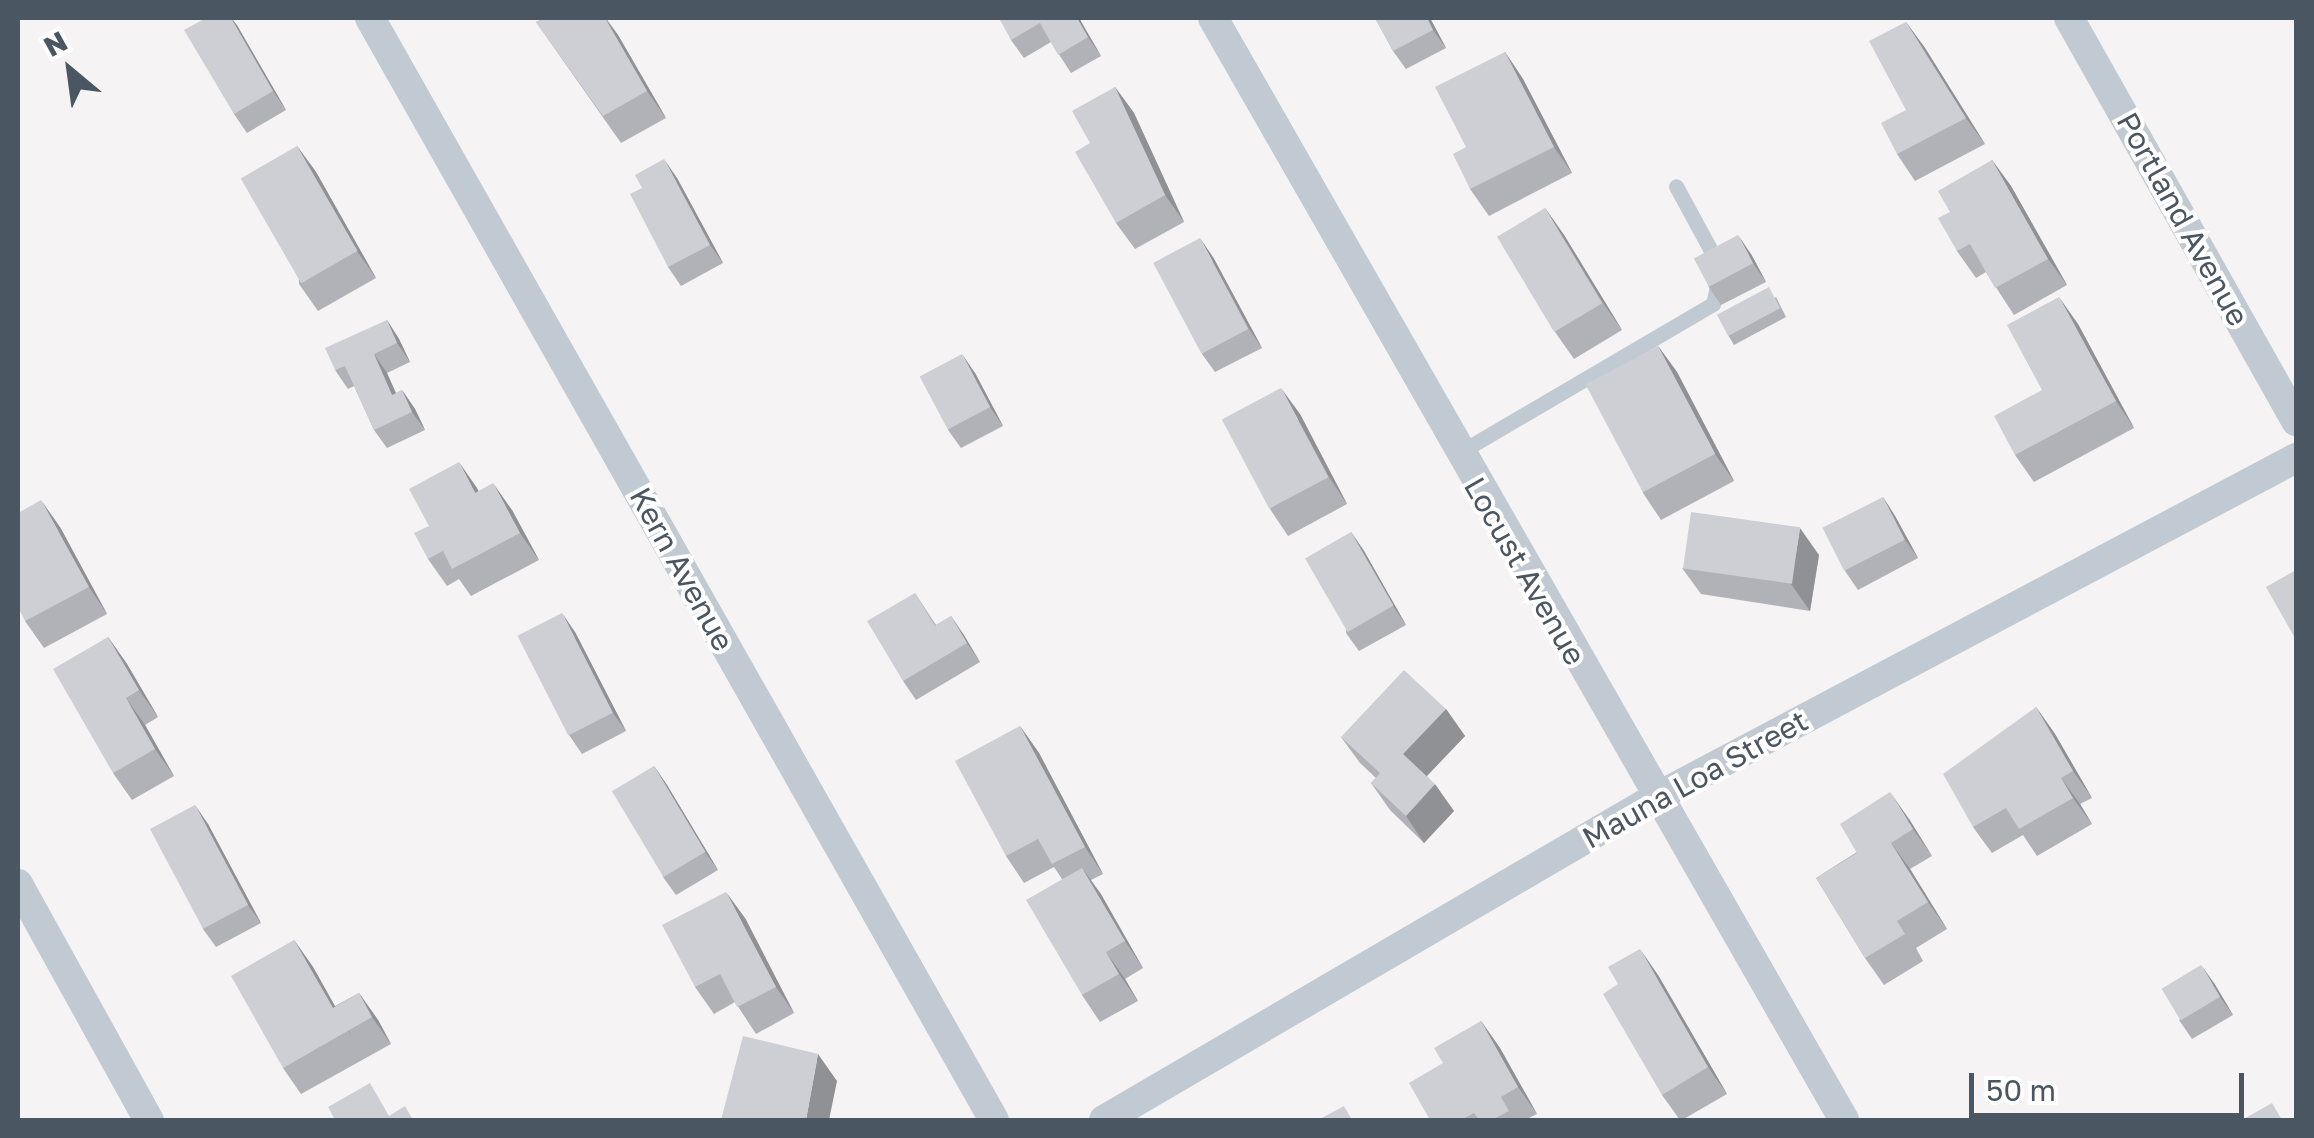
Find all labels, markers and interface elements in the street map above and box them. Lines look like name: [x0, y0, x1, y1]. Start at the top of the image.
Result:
north arrow: [20, 20, 120, 120]
text: N: [38, 24, 73, 63]
street label: Portland Avenue: [2109, 106, 2257, 332]
street label: Locust Avenue: [1457, 471, 1593, 671]
street label: Kern Avenue: [622, 481, 742, 657]
street label: Mauna Loa Street: [1576, 702, 1814, 856]
scale bar: [1974, 1053, 2249, 1115]
text: 50 m: [1986, 1072, 2056, 1108]

